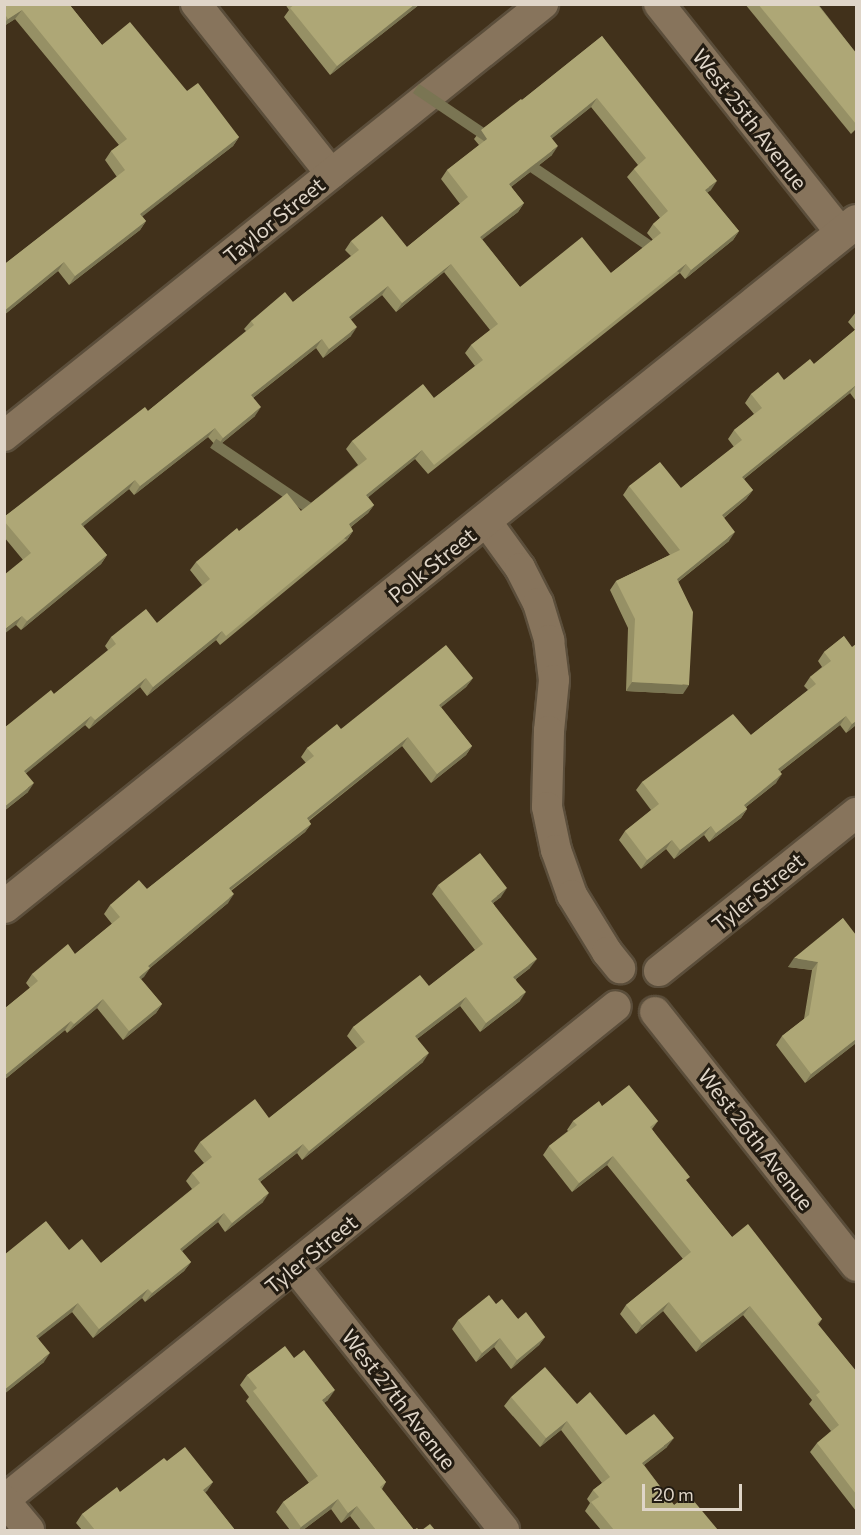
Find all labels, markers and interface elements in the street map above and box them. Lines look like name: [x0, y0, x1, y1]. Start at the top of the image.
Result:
street label: West 25th Avenue: [687, 44, 813, 194]
street label: Taylor Street: [218, 172, 330, 268]
street label: Polk Street: [383, 522, 481, 608]
street label: Tyler Street: [707, 847, 809, 937]
street label: West 26th Avenue: [693, 1063, 819, 1215]
street label: Tyler Street: [260, 1209, 362, 1299]
street label: West 27th Avenue: [337, 1324, 461, 1474]
scale bar: [645, 1472, 746, 1510]
text: 20 m: [653, 1483, 694, 1505]

